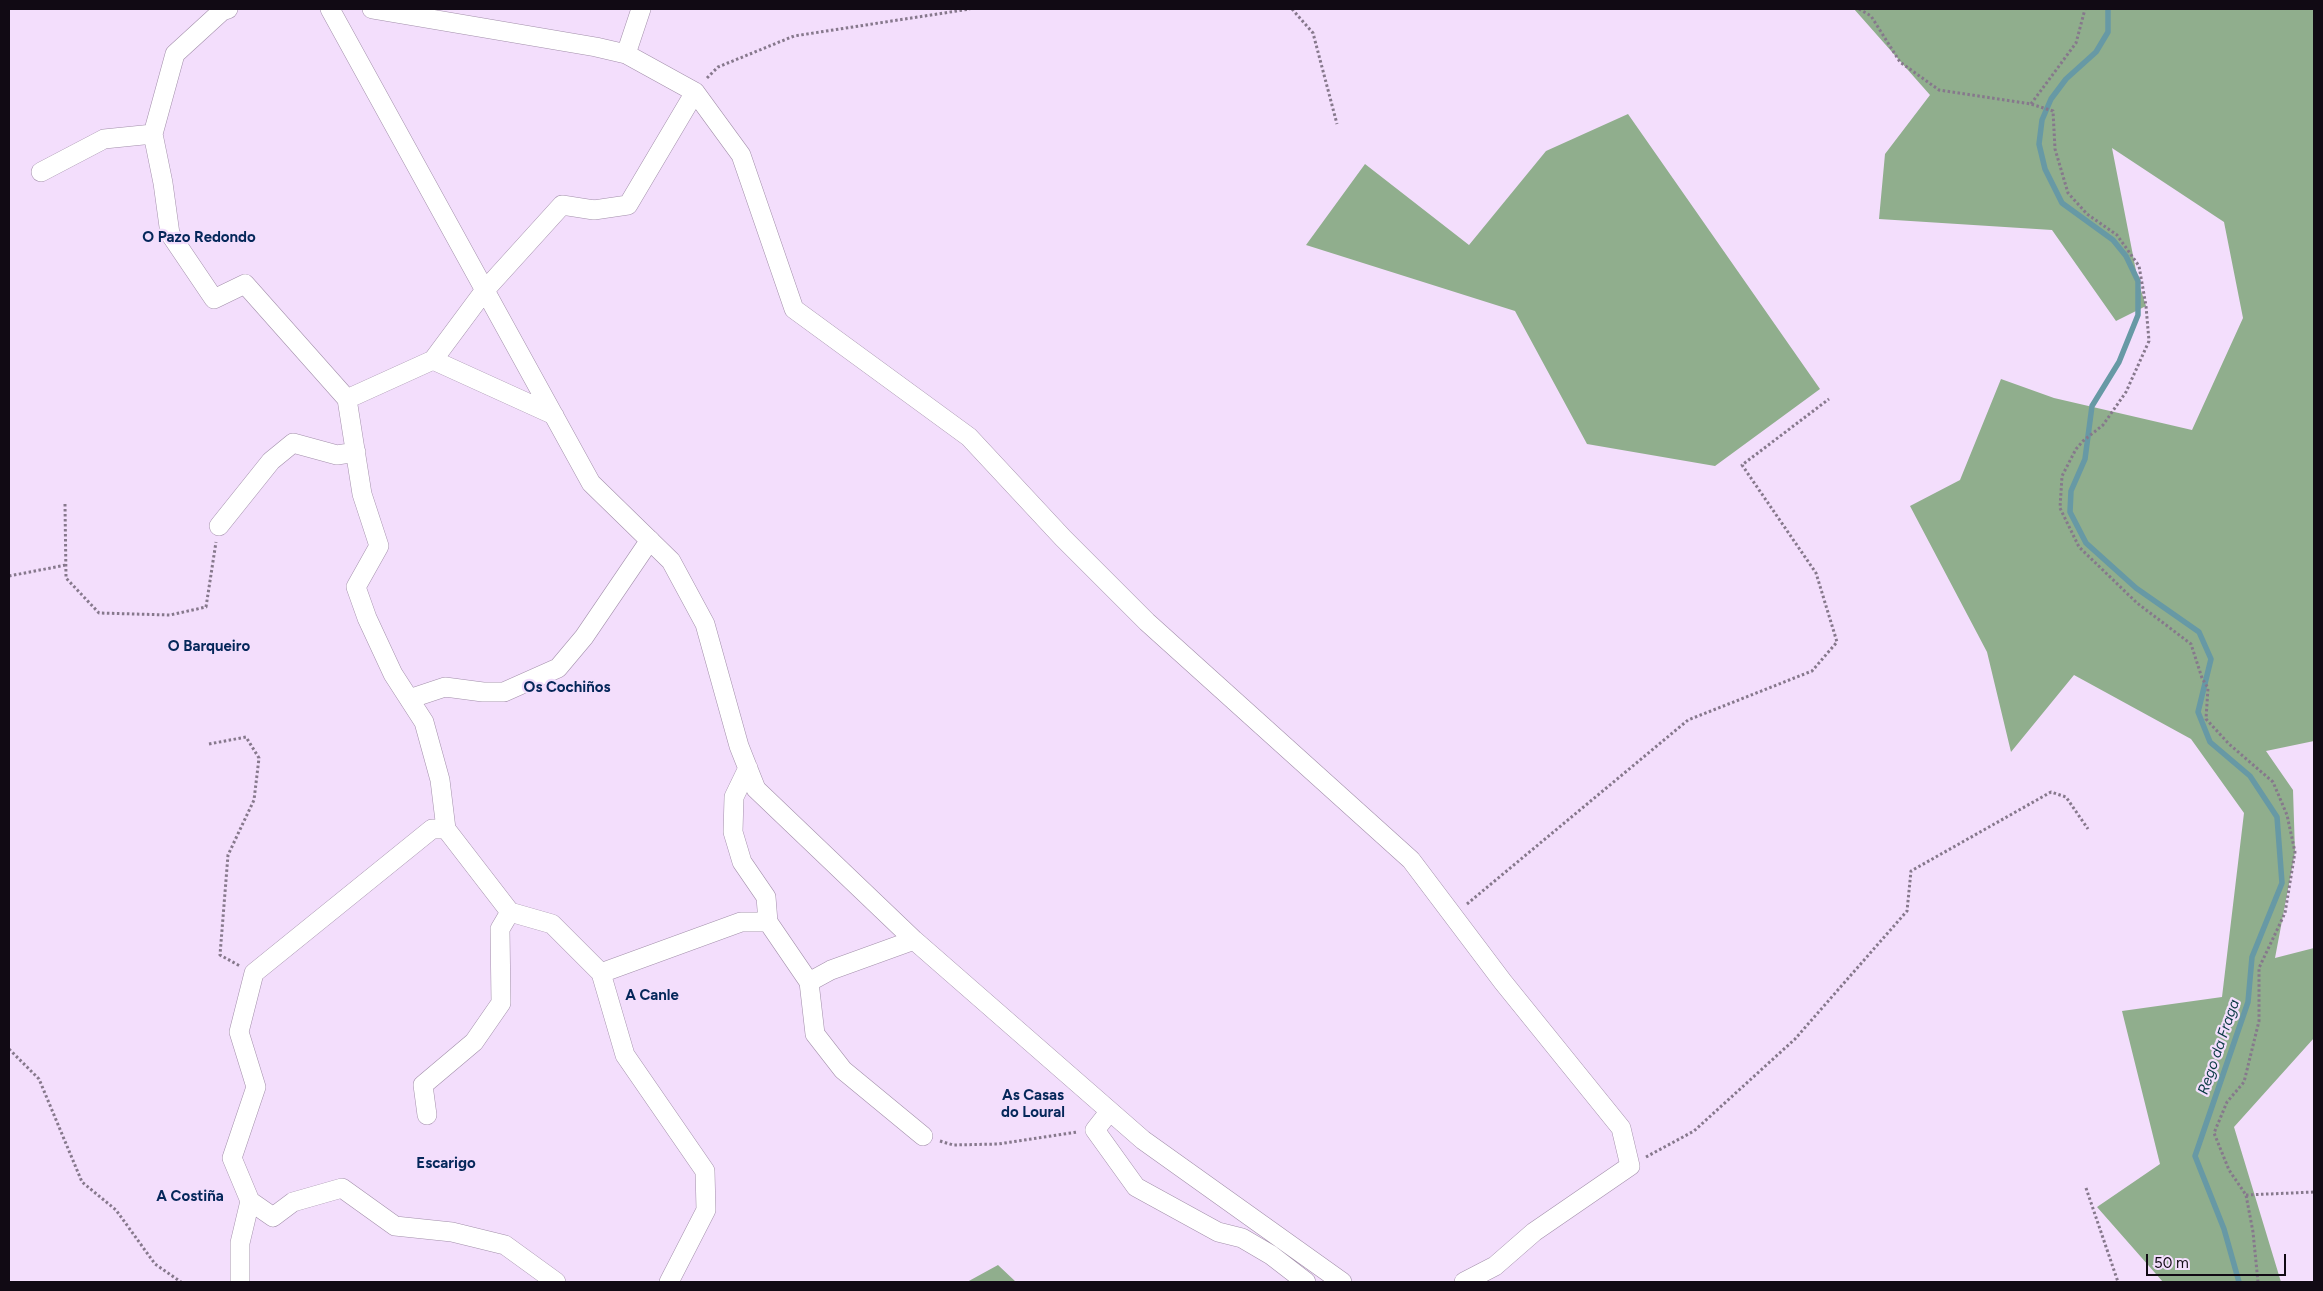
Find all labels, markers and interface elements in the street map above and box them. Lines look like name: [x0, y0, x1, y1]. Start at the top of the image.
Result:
district label: O Pazo Redondo: [142, 229, 256, 247]
district label: O Barqueiro: [168, 638, 250, 656]
district label: Os Cochiños: [524, 679, 610, 697]
district label: A Canle: [625, 987, 679, 1005]
water label: Rego da Fraga: [2194, 997, 2244, 1097]
district label: As Casas do Loural: [1001, 1087, 1065, 1122]
district label: Escarigo: [416, 1155, 476, 1173]
district label: A Costiña: [156, 1188, 224, 1206]
scale bar: [2148, 1244, 2288, 1276]
text: 50 m: [2154, 1254, 2189, 1272]

